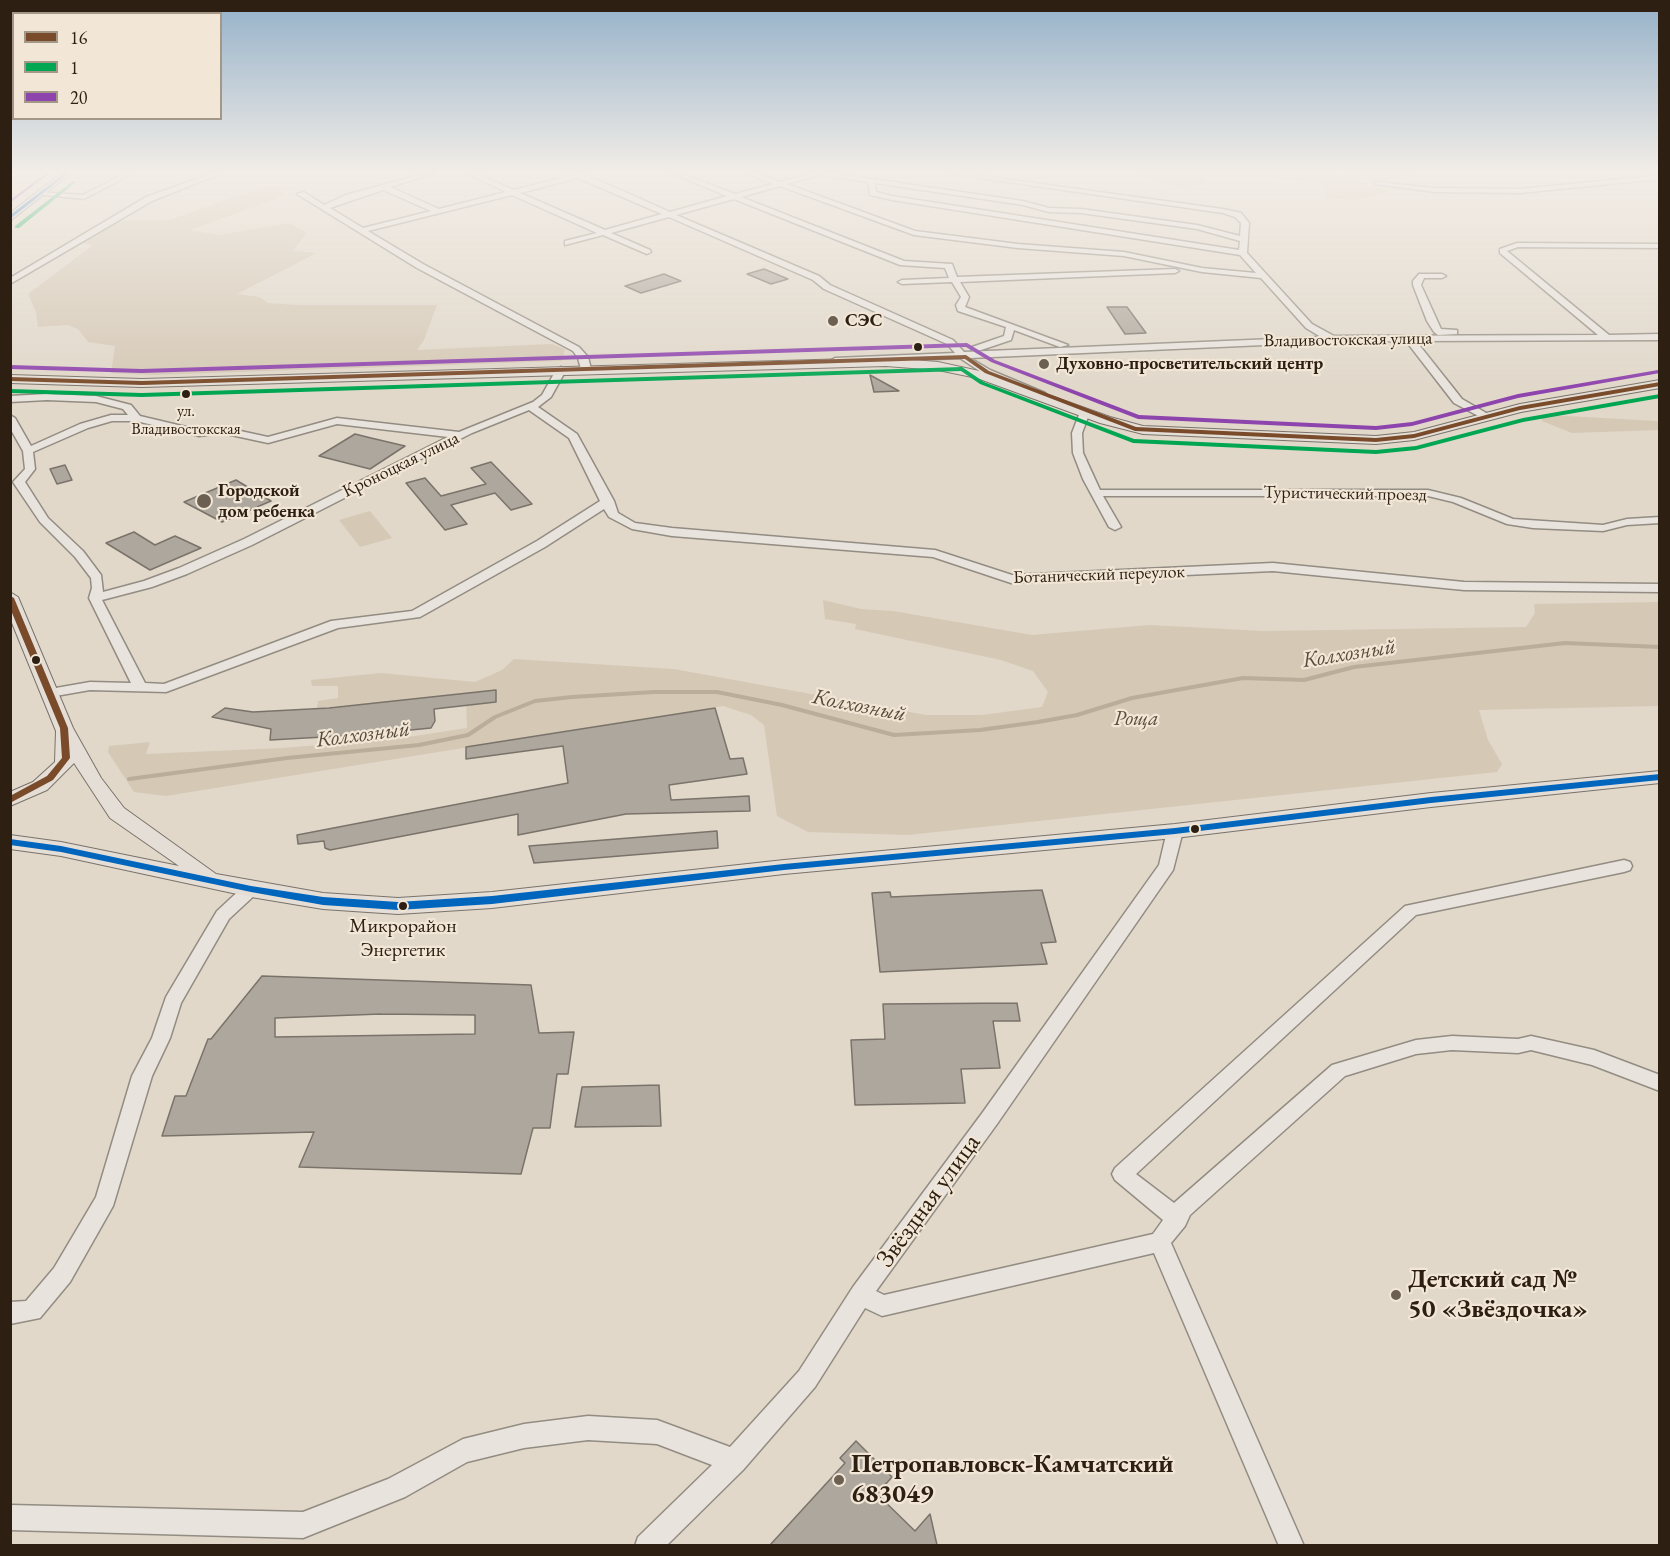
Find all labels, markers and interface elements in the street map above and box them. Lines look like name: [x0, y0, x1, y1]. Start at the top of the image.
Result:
legend: [12, 12, 222, 120]
text: 16: [70, 26, 87, 49]
text: 1: [70, 56, 79, 79]
text: 20: [70, 86, 87, 109]
place label: СЭС: [845, 310, 882, 332]
marker: СЭС: [826, 314, 840, 328]
street label: Владивостокская улица: [1263, 328, 1433, 352]
unlabelled marker: [912, 341, 924, 353]
place label: Духовно-просветительский центр: [1056, 353, 1323, 375]
marker: Духовно-просветительский центр: [1037, 357, 1051, 371]
marker: ул. Владивостокская: [180, 388, 192, 400]
place label: ул. Владивостокская: [131, 402, 241, 440]
street label: Кроноцкая улица: [339, 427, 463, 503]
place label: Городской дом ребенка: [218, 480, 315, 522]
street label: Туристический проезд: [1263, 482, 1427, 506]
marker: Городской дом ребенка: [195, 492, 213, 510]
street label: Ботанический переулок: [1013, 561, 1185, 589]
water label: Колхозный: [1300, 634, 1398, 674]
unlabelled marker: [30, 654, 42, 666]
water label: Колхозный: [810, 684, 908, 728]
park label: Роща: [1113, 706, 1159, 732]
water label: Колхозный: [315, 716, 411, 754]
unlabelled marker: [1189, 823, 1201, 835]
marker: Микрорайон Энергетик: [397, 900, 409, 912]
place label: Микрорайон Энергетик: [349, 915, 457, 962]
street label: Звёздная улица: [870, 1128, 988, 1274]
place label: Детский сад № 50 «Звёздочка»: [1408, 1264, 1588, 1326]
marker: Детский сад № 50 «Звёздочка»: [1389, 1288, 1403, 1302]
place label: Петропавловск-Камчатский 683049: [851, 1449, 1174, 1510]
marker: Петропавловск-Камчатский 683049: [832, 1473, 846, 1487]

